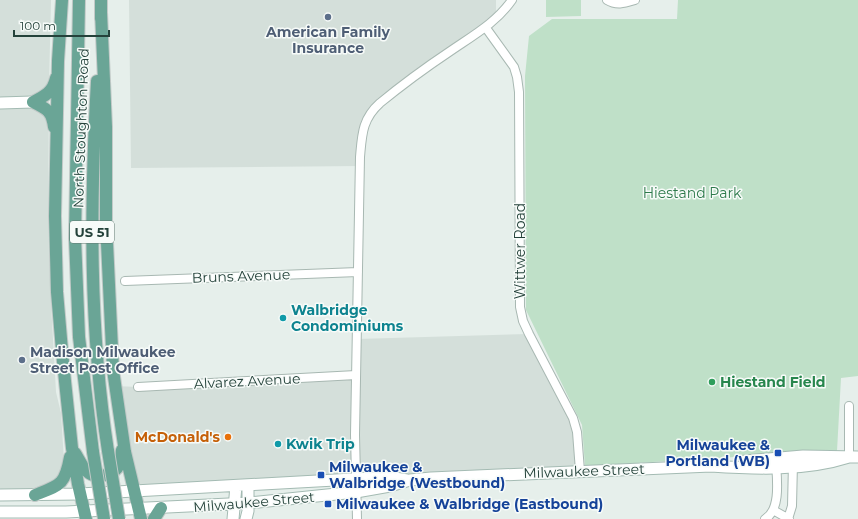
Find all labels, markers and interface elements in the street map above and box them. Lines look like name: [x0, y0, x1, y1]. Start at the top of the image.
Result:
scale bar: [14, 12, 109, 38]
marker: American Family Insurance: [323, 12, 333, 22]
text: 100 m: [20, 18, 56, 33]
place label: American Family Insurance: [265, 23, 391, 57]
street label: North Stoughton Road: [69, 48, 93, 208]
park label: Hiestand Park: [643, 184, 742, 202]
street label: Wittwer Road: [511, 203, 529, 299]
road number: US 51: [70, 221, 114, 243]
street label: Bruns Avenue: [192, 265, 290, 287]
place label: Walbridge Condominiums: [291, 301, 404, 335]
marker: Walbridge Condominiums: [278, 313, 288, 323]
place label: Madison Milwaukee Street Post Office: [30, 343, 176, 377]
marker: Madison Milwaukee Street Post Office: [17, 355, 27, 365]
street label: Alvarez Avenue: [193, 369, 301, 393]
place label: Hiestand Field: [720, 373, 826, 391]
marker: Hiestand Field: [707, 377, 717, 387]
place label: McDonald's: [135, 428, 221, 446]
marker: McDonald's: [223, 432, 233, 442]
place label: Kwik Trip: [286, 435, 355, 453]
place label: Milwaukee & Portland (WB): [665, 436, 770, 470]
marker: Kwik Trip: [273, 439, 283, 449]
marker: Milwaukee & Portland (WB): [773, 448, 783, 458]
place label: Milwaukee & Walbridge (Westbound): [329, 458, 505, 492]
street label: Milwaukee Street: [523, 460, 645, 482]
marker: Milwaukee & Walbridge (Westbound): [316, 470, 326, 480]
street label: Milwaukee Street: [193, 488, 316, 516]
place label: Milwaukee & Walbridge (Eastbound): [336, 495, 603, 513]
marker: Milwaukee & Walbridge (Eastbound): [323, 499, 333, 509]

